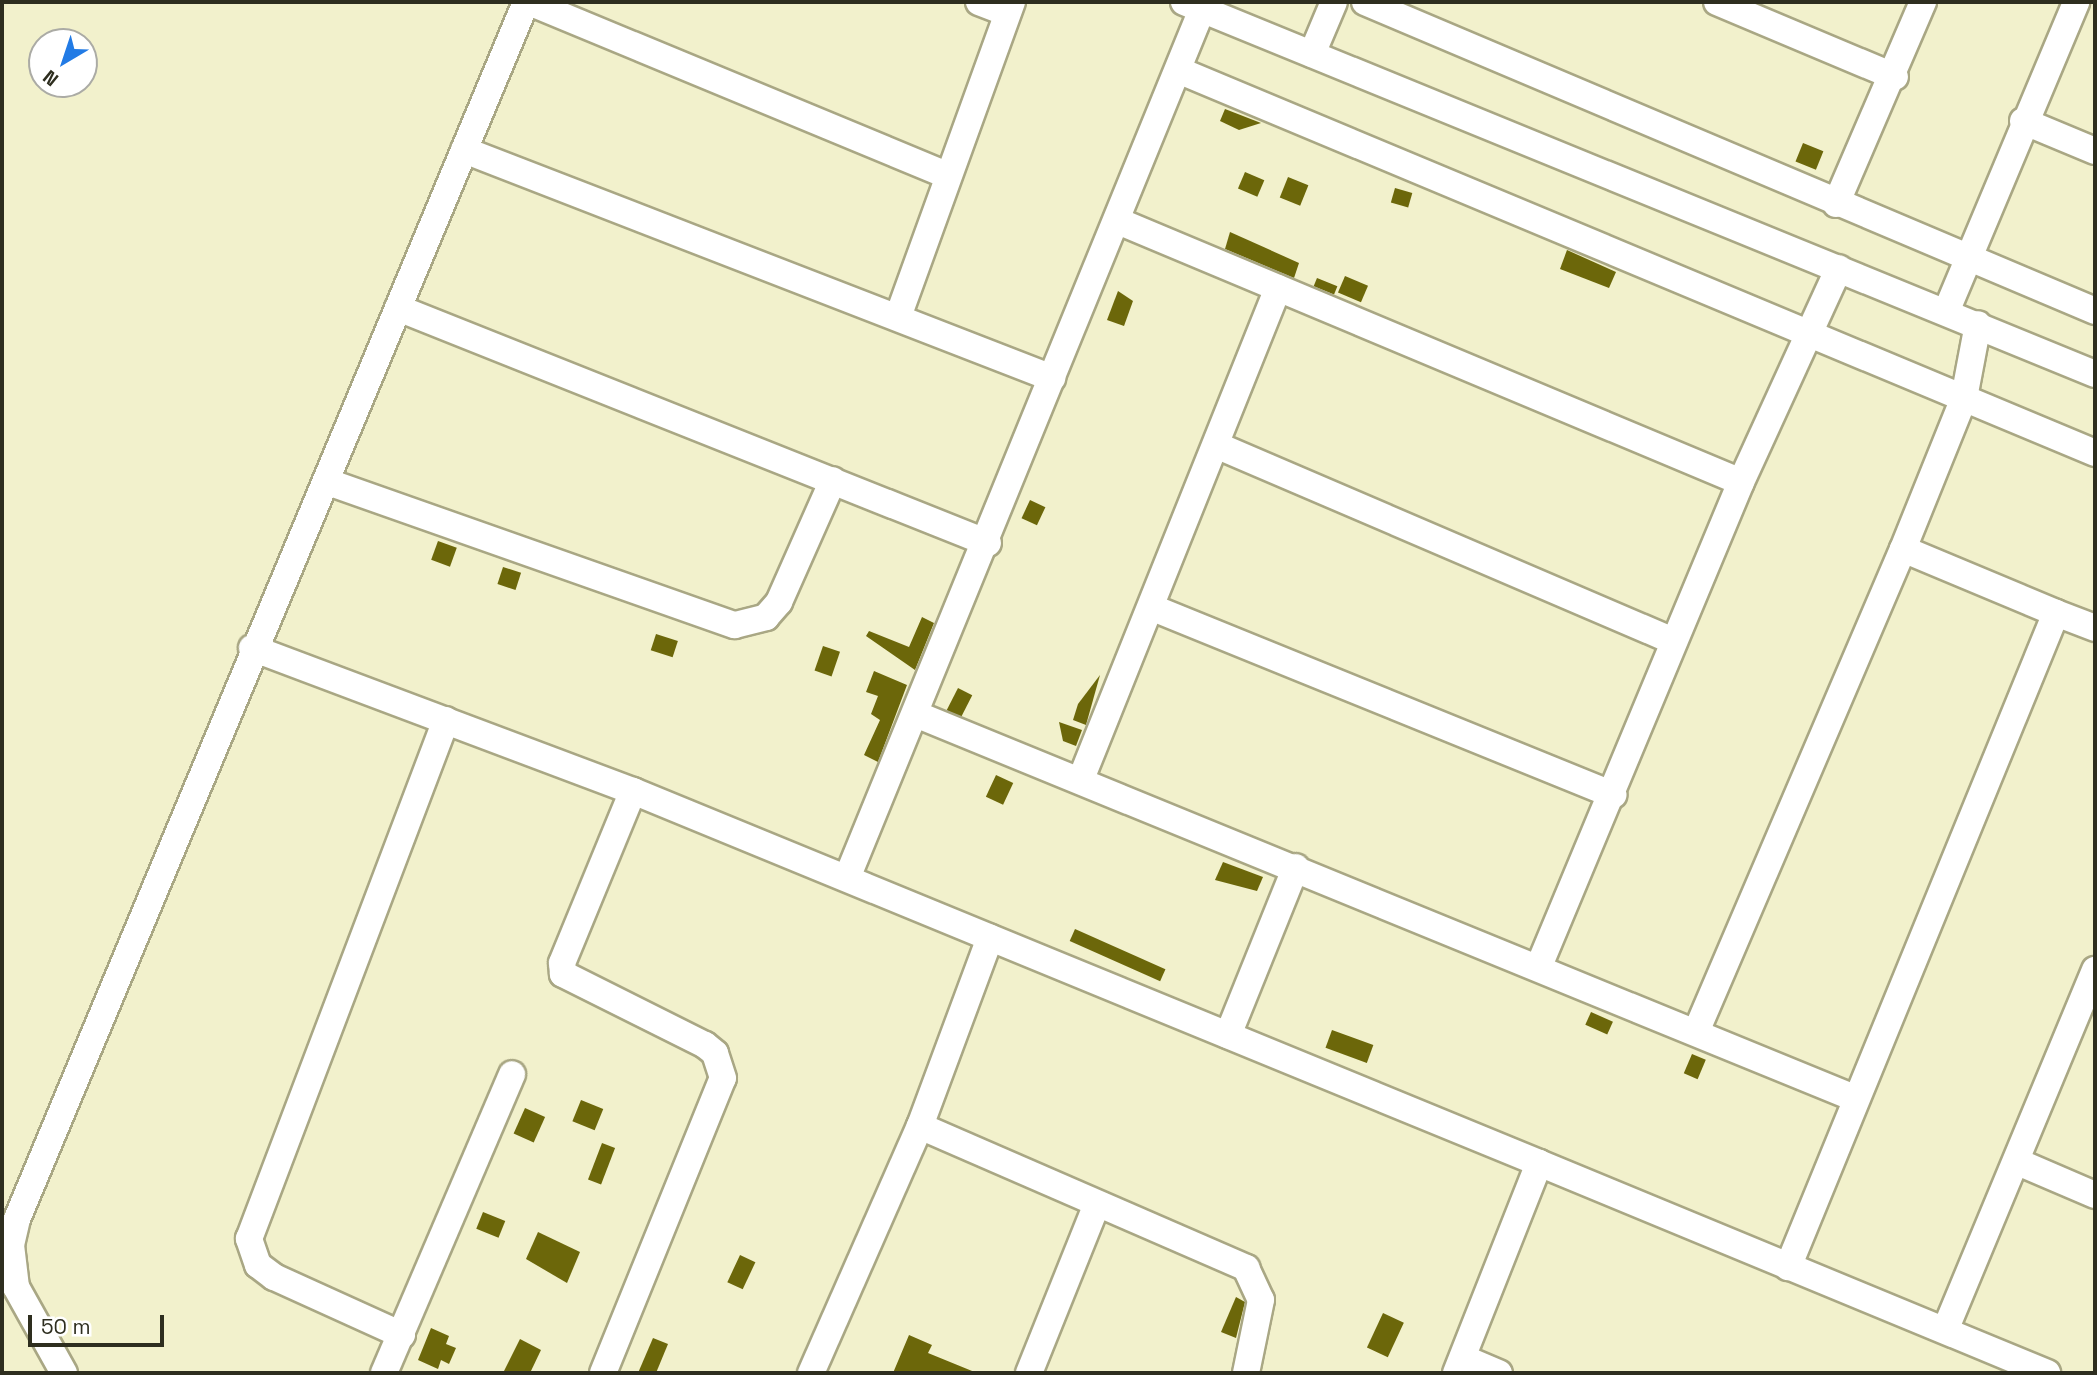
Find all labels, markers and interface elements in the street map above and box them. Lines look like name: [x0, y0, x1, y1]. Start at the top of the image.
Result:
north arrow: [28, 28, 98, 98]
text: N: [38, 64, 64, 92]
scale bar: [32, 1302, 168, 1346]
text: 50 m: [41, 1313, 91, 1340]

